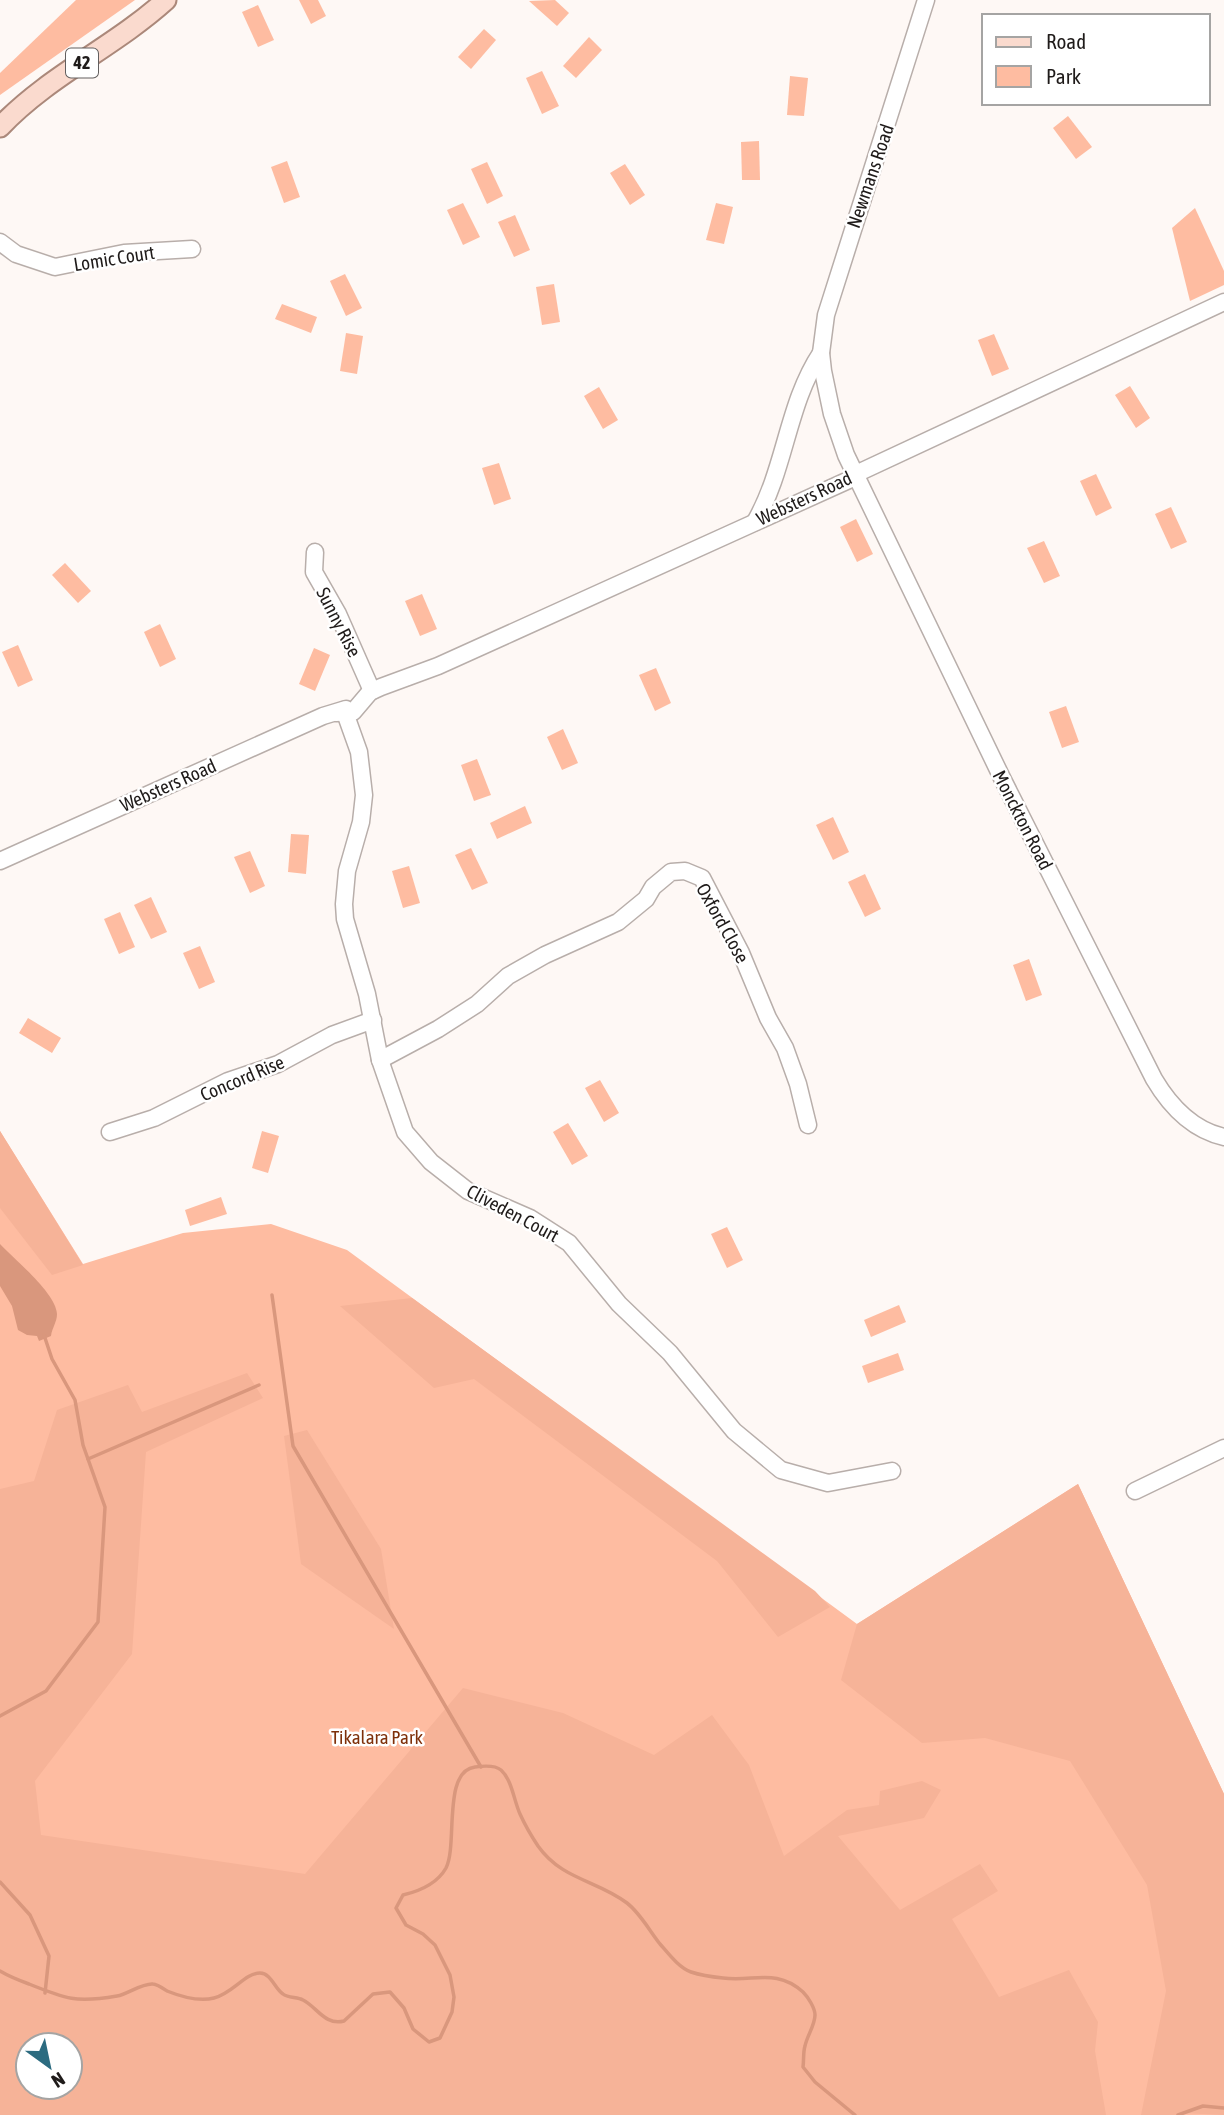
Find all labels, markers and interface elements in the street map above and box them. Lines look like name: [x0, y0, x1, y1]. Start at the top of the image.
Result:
legend: [982, 14, 1210, 105]
text: Road: [1046, 29, 1086, 53]
road number: 42: [66, 48, 98, 78]
text: Park: [1046, 64, 1081, 88]
street label: Newmans Road: [842, 121, 898, 231]
street label: Lomic Court: [72, 241, 156, 275]
street label: Websters Road: [753, 466, 855, 530]
street label: Sunny Rise: [312, 583, 366, 661]
street label: Websters Road: [117, 754, 219, 816]
street label: Monckton Road: [989, 767, 1057, 873]
street label: Oxford Close: [692, 879, 754, 967]
street label: Concord Rise: [197, 1050, 287, 1106]
street label: Cliveden Court: [463, 1180, 563, 1246]
park label: Tikalara Park: [331, 1726, 424, 1748]
north arrow: [14, 2031, 84, 2101]
text: N: [48, 2068, 69, 2093]

